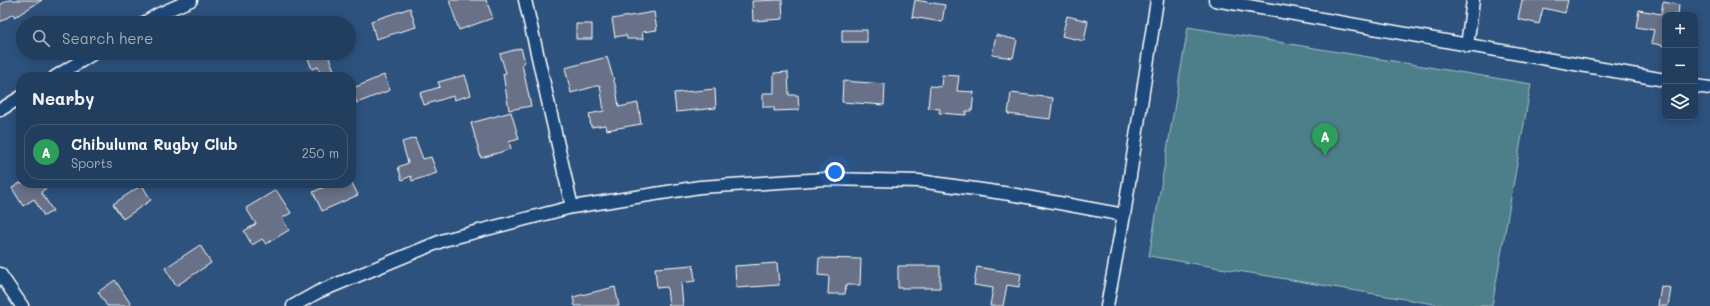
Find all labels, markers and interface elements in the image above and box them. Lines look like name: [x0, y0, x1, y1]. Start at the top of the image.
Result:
map controls: [1662, 12, 1698, 120]
button: +: [1662, 12, 1698, 48]
search box: [16, 16, 356, 60]
icon: search: [30, 27, 52, 49]
text: Search here: [62, 28, 153, 48]
button: −: [1662, 48, 1698, 84]
button: layers: [1662, 84, 1698, 120]
text: Nearby: [32, 87, 94, 109]
pin: A: [1312, 123, 1338, 156]
text: Chibuluma Rugby Club: [71, 134, 238, 154]
text: A: [41, 144, 51, 161]
text: 250 m: [302, 144, 339, 161]
text: Sports: [71, 154, 113, 171]
your location: [825, 162, 845, 182]

